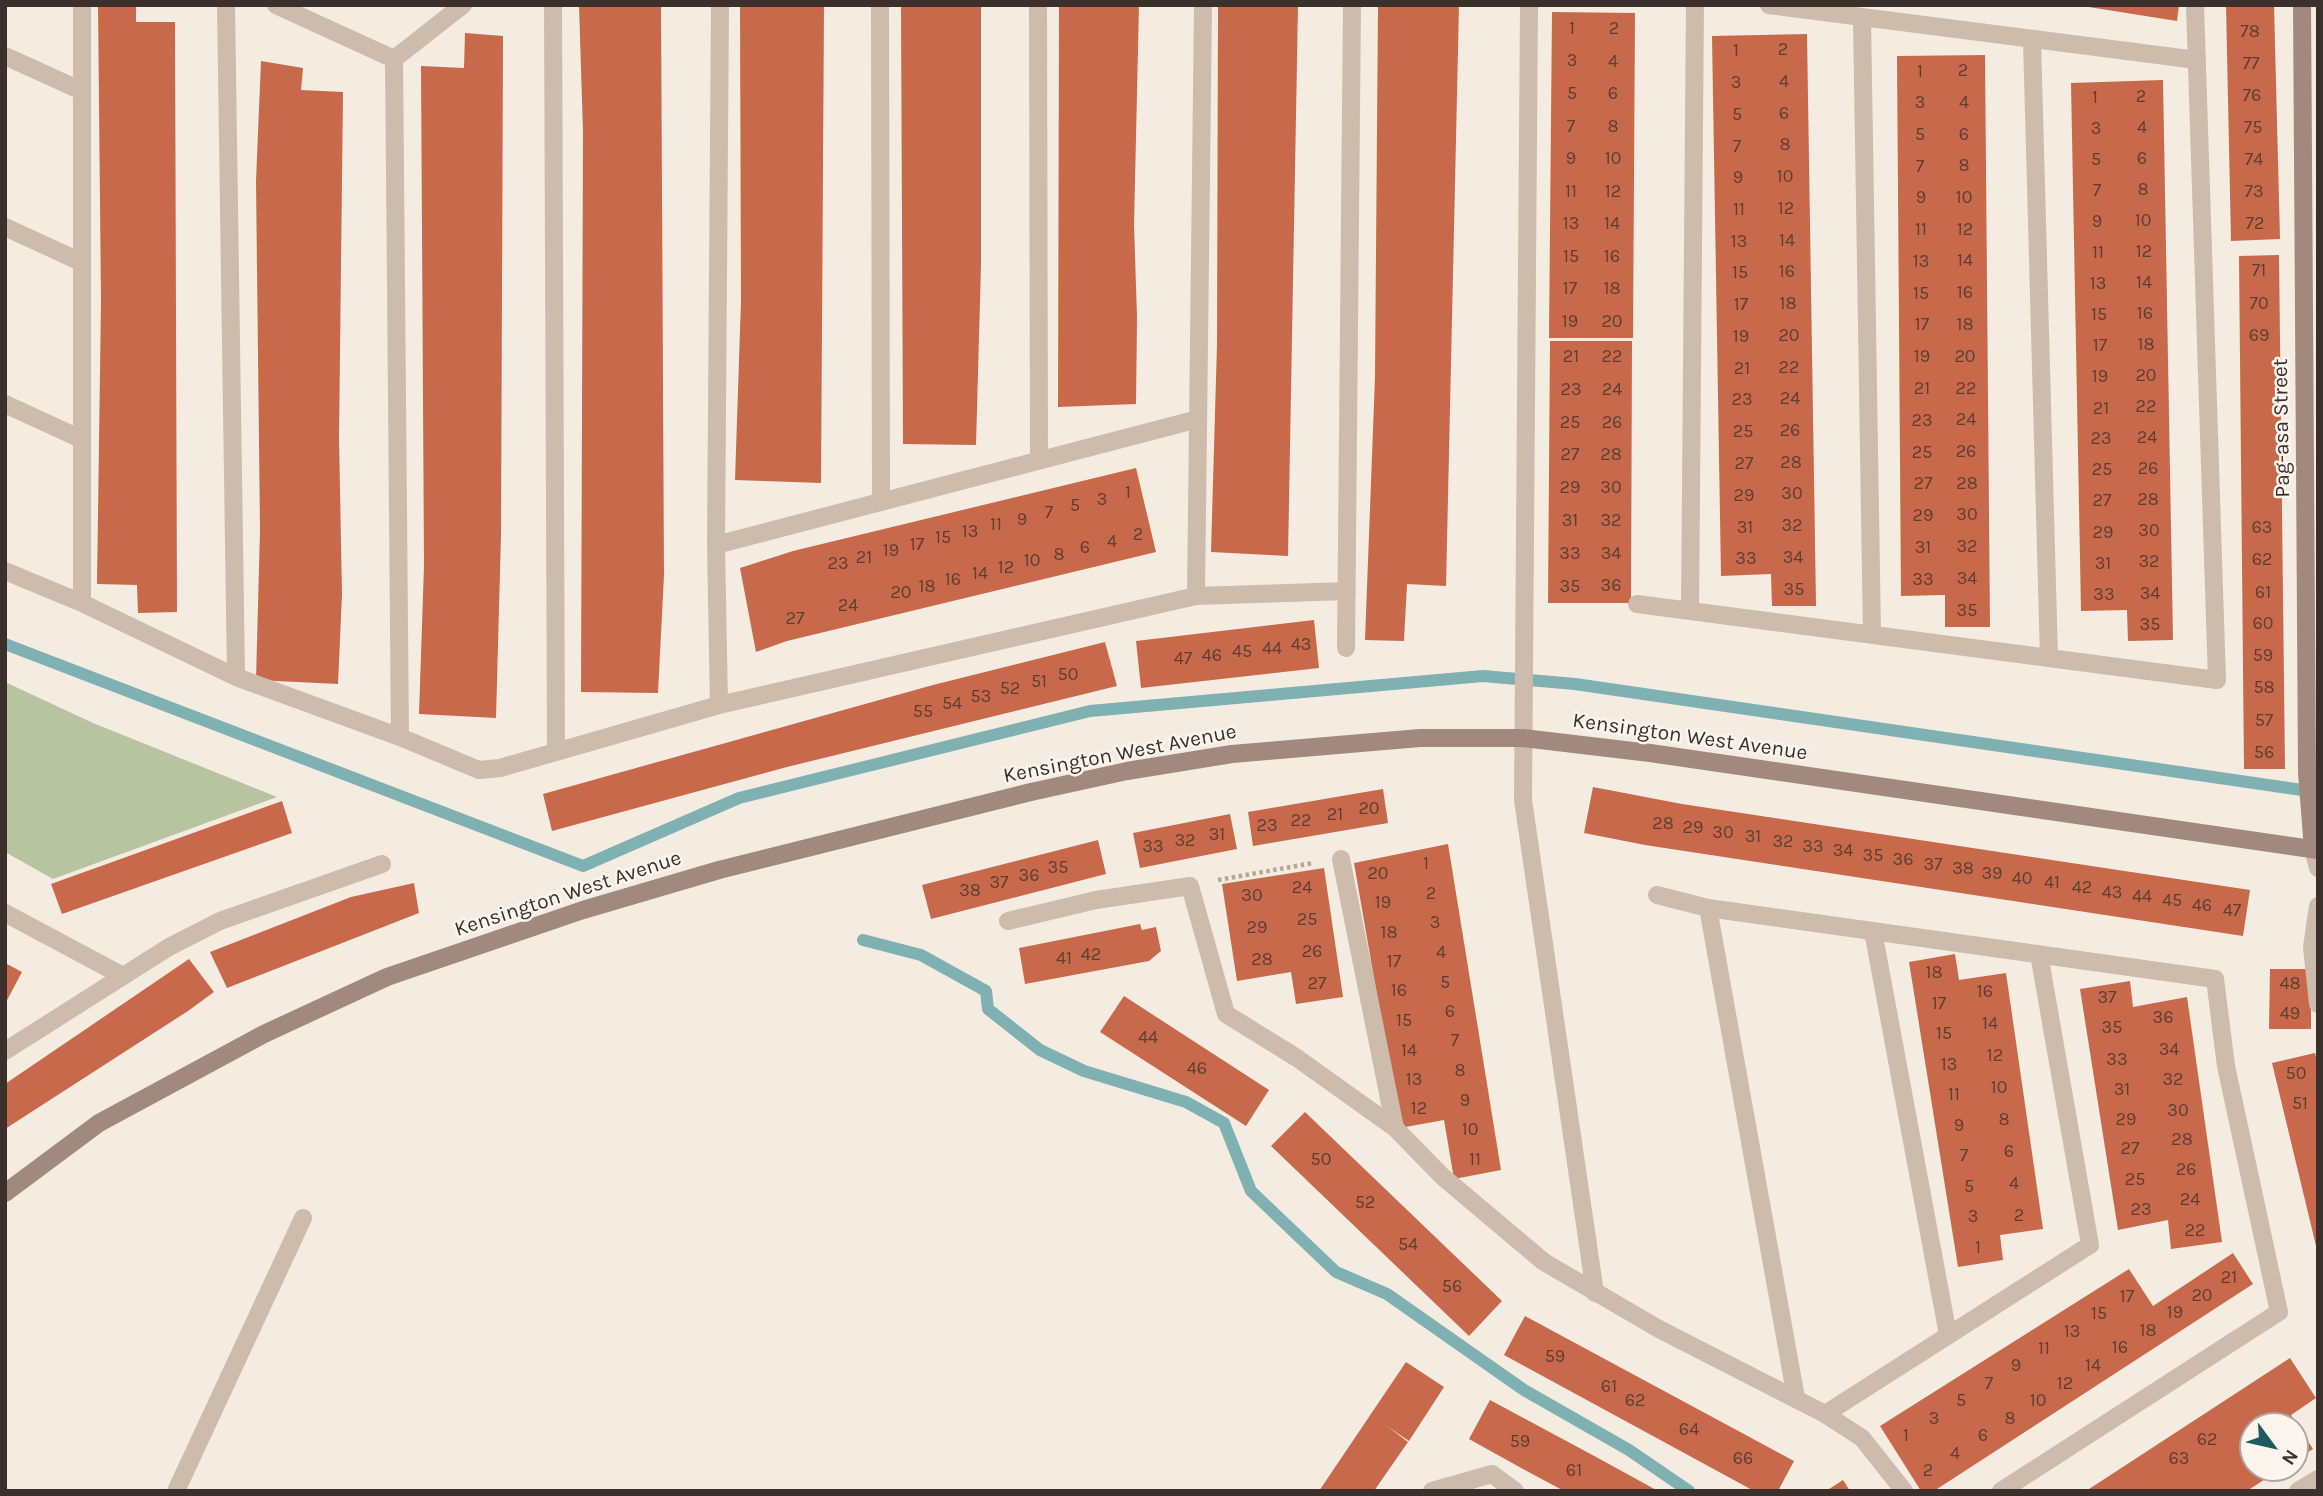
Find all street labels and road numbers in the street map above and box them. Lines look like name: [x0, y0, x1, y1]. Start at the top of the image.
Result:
street label: Pag-asa Street: [2268, 358, 2296, 498]
street label: Kensington West Avenue: [1571, 708, 1809, 766]
street label: Kensington West Avenue: [1001, 719, 1239, 789]
street label: Kensington West Avenue: [451, 845, 685, 943]

